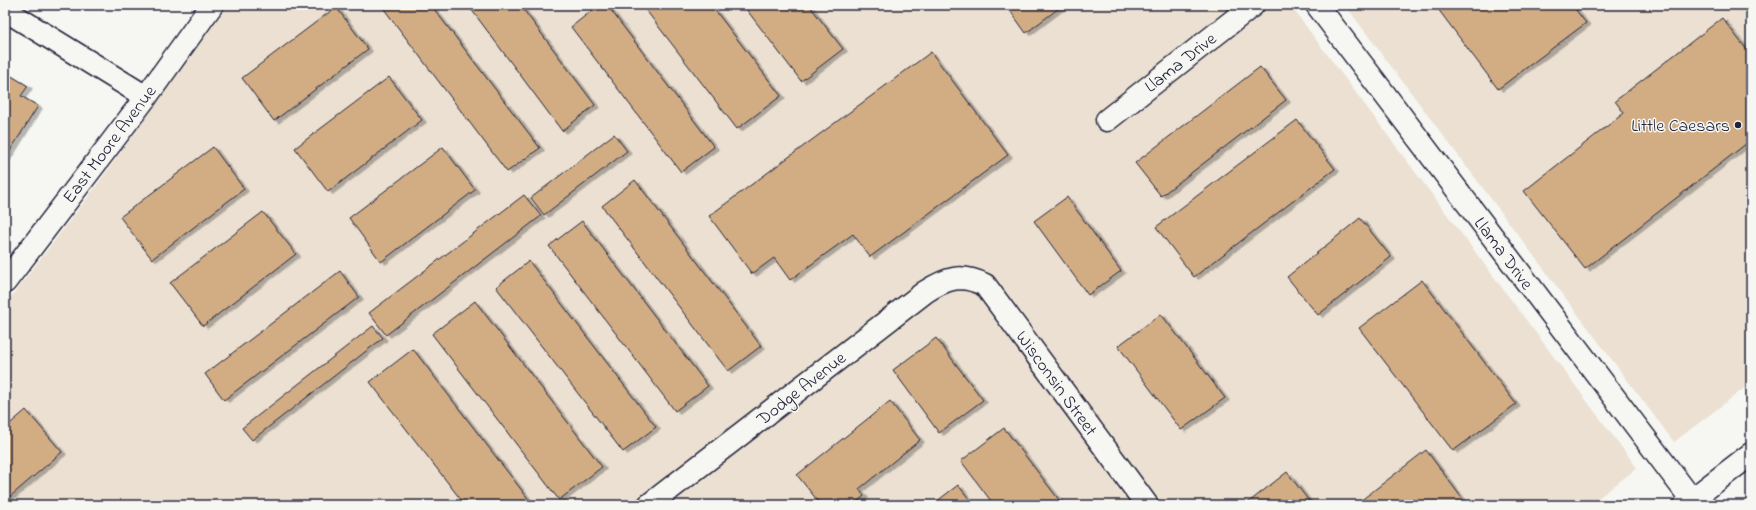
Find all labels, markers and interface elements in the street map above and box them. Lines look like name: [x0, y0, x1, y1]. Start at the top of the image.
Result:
street label: Llama Drive: [1140, 27, 1224, 100]
street label: East Moore Avenue: [58, 80, 164, 210]
place label: Little Caesars: [1631, 114, 1730, 140]
marker: Little Caesars: [1733, 120, 1743, 130]
street label: Llama Drive: [1466, 212, 1539, 297]
street label: Wisconsin Street: [1008, 326, 1103, 442]
street label: Dodge Avenue: [751, 346, 854, 434]

